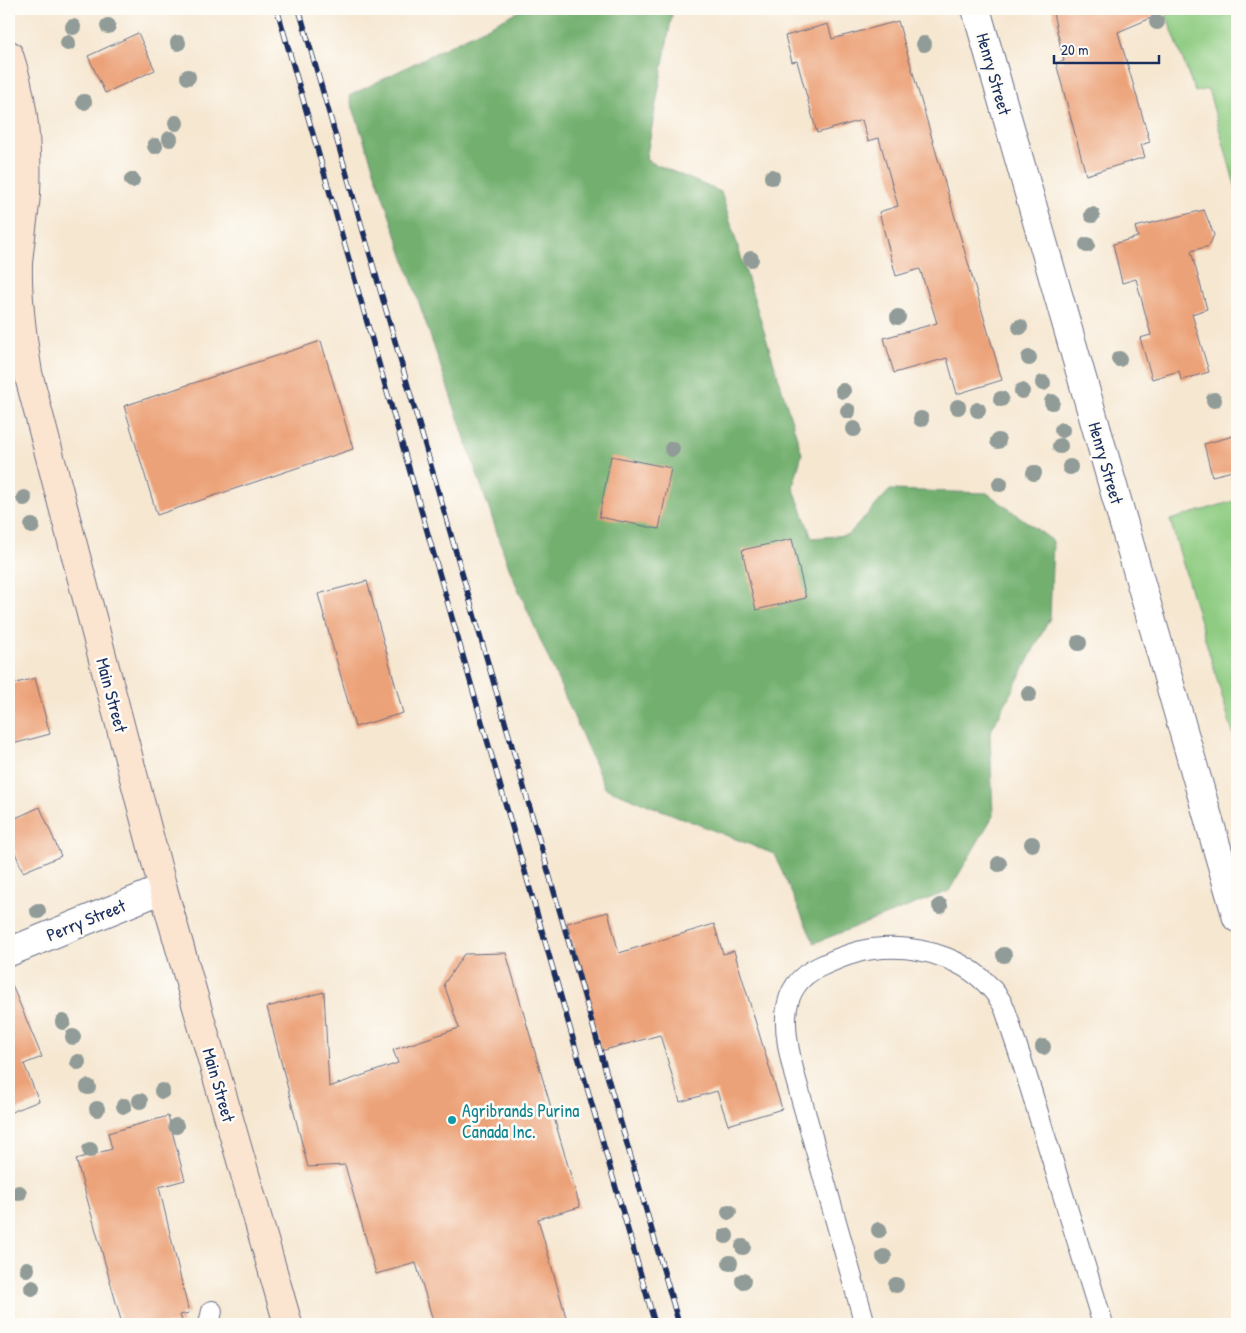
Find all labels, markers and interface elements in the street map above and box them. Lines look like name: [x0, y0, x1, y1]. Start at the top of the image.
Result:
street label: Henry Street: [970, 30, 1018, 119]
scale bar: [1054, 32, 1158, 64]
text: 20 m: [1061, 39, 1088, 60]
street label: Henry Street: [1082, 419, 1130, 508]
street label: Main Street: [90, 655, 134, 736]
street label: Perry Street: [43, 892, 130, 947]
street label: Main Street: [197, 1045, 242, 1126]
place label: Agribrands Purina Canada Inc.: [462, 1098, 579, 1144]
marker: Agribrands Purina Canada Inc.: [446, 1114, 458, 1126]

